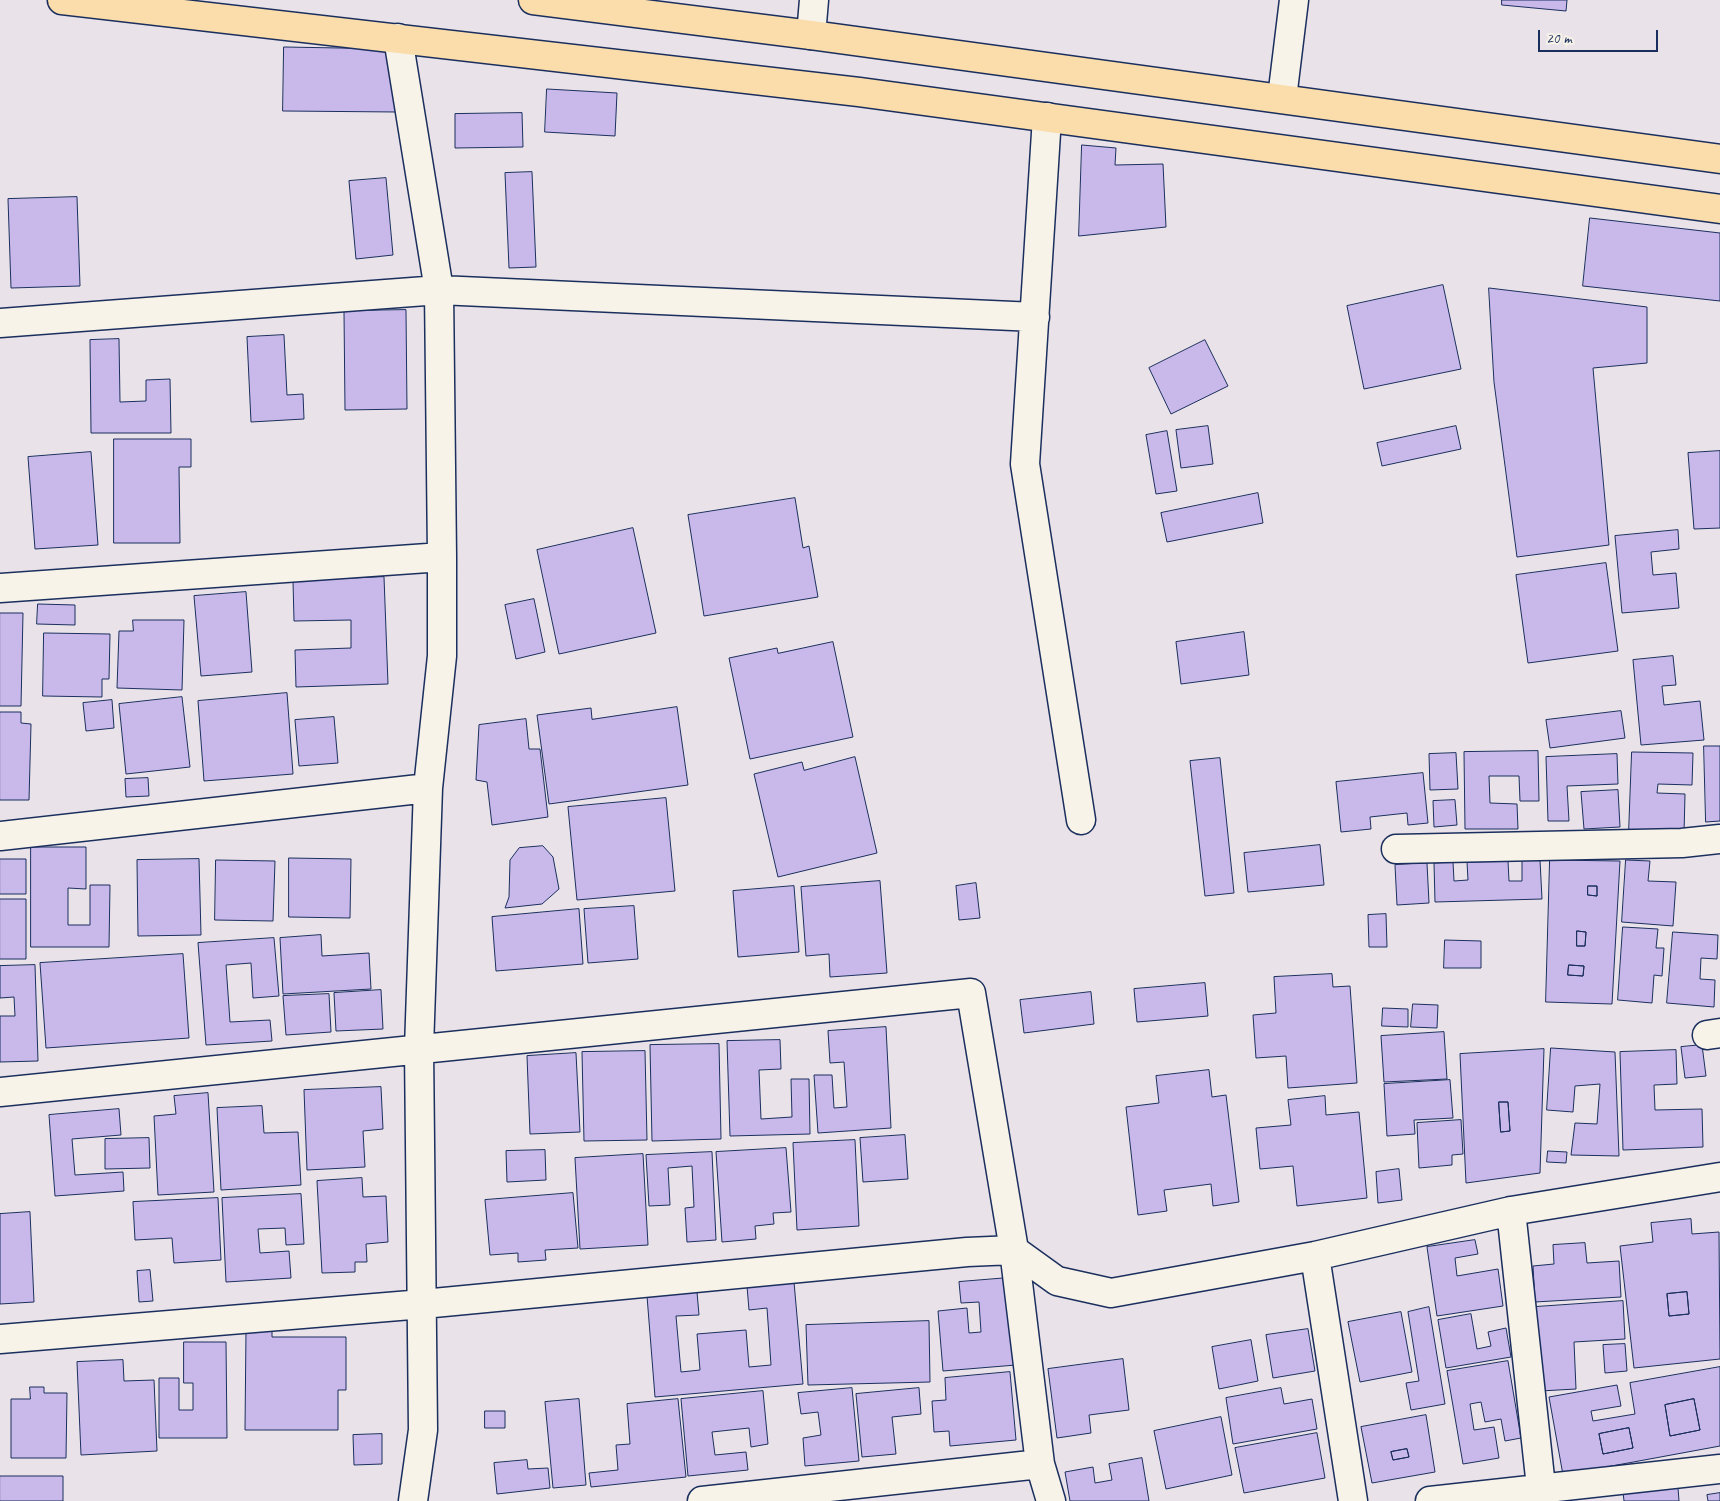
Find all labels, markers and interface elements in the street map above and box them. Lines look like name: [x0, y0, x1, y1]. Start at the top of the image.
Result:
scale bar: [1540, 20, 1660, 52]
text: 20 m: [1546, 29, 1572, 48]

